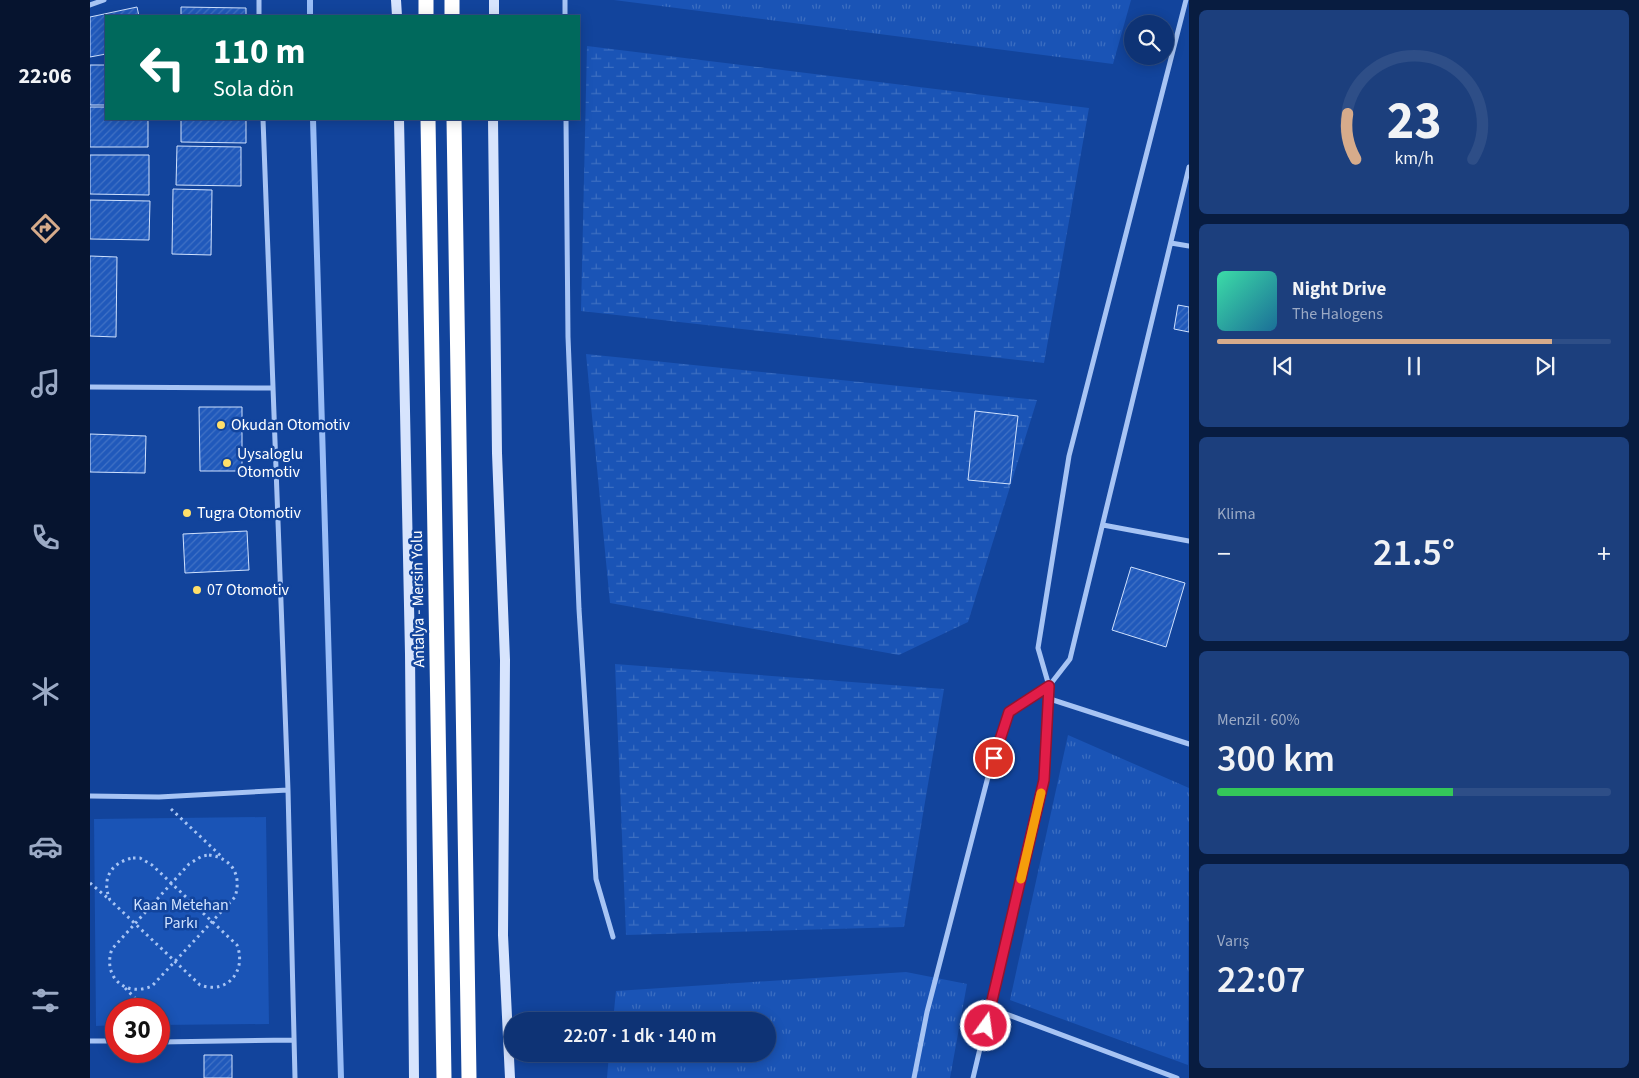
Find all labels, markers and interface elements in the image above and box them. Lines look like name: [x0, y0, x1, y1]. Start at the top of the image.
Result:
map controls: [1124, 15, 1174, 65]
button: search: [1124, 15, 1174, 65]
text: 110 m: [213, 27, 305, 77]
icon: left: [130, 35, 195, 100]
text: 22:06: [18, 60, 72, 92]
text: Sola dön: [213, 73, 294, 105]
text: 23: [1387, 85, 1441, 159]
text: km/h: [1394, 146, 1434, 171]
icon: directions: [28, 211, 63, 246]
text: Night Drive: [1292, 276, 1386, 303]
text: The Halogens: [1292, 303, 1383, 325]
icon: previous: [1269, 352, 1297, 380]
icon: pause: [1400, 352, 1428, 380]
icon: next: [1531, 352, 1559, 380]
icon: music: [28, 366, 63, 401]
place label: Okudan Otomotiv: [231, 414, 350, 436]
marker: Okudan Otomotiv: [215, 419, 227, 431]
place label: Uysaloglu Otomotiv: [237, 443, 303, 483]
marker: Uysaloglu Otomotiv: [221, 457, 233, 469]
place label: Tugra Otomotiv: [197, 502, 302, 524]
text: Klima: [1217, 503, 1256, 525]
marker: Tugra Otomotiv: [181, 507, 193, 519]
icon: phone: [28, 520, 63, 555]
text: 21.5°: [1373, 526, 1455, 580]
street label: Antalya - Mersin Yolu: [406, 530, 430, 668]
text: −: [1217, 534, 1231, 574]
text: +: [1597, 534, 1611, 574]
place label: 07 Otomotiv: [207, 579, 290, 601]
marker: 07 Otomotiv: [191, 584, 203, 596]
icon: climate: [28, 674, 63, 709]
text: Menzil · 60%: [1217, 709, 1300, 731]
text: 300 km: [1217, 732, 1335, 786]
pin: [973, 737, 1015, 779]
icon: arrive: [980, 744, 1008, 772]
icon: car: [28, 829, 63, 864]
park label: Kaan Metehan Parkı: [133, 894, 229, 934]
text: Varış: [1217, 930, 1249, 952]
text: 22:07: [1217, 953, 1305, 1007]
icon: filters: [28, 983, 63, 1018]
speed limit sign: 30: [105, 998, 170, 1063]
position arrow: [959, 999, 1011, 1051]
text: 22:07 · 1 dk · 140 m: [563, 1023, 717, 1050]

